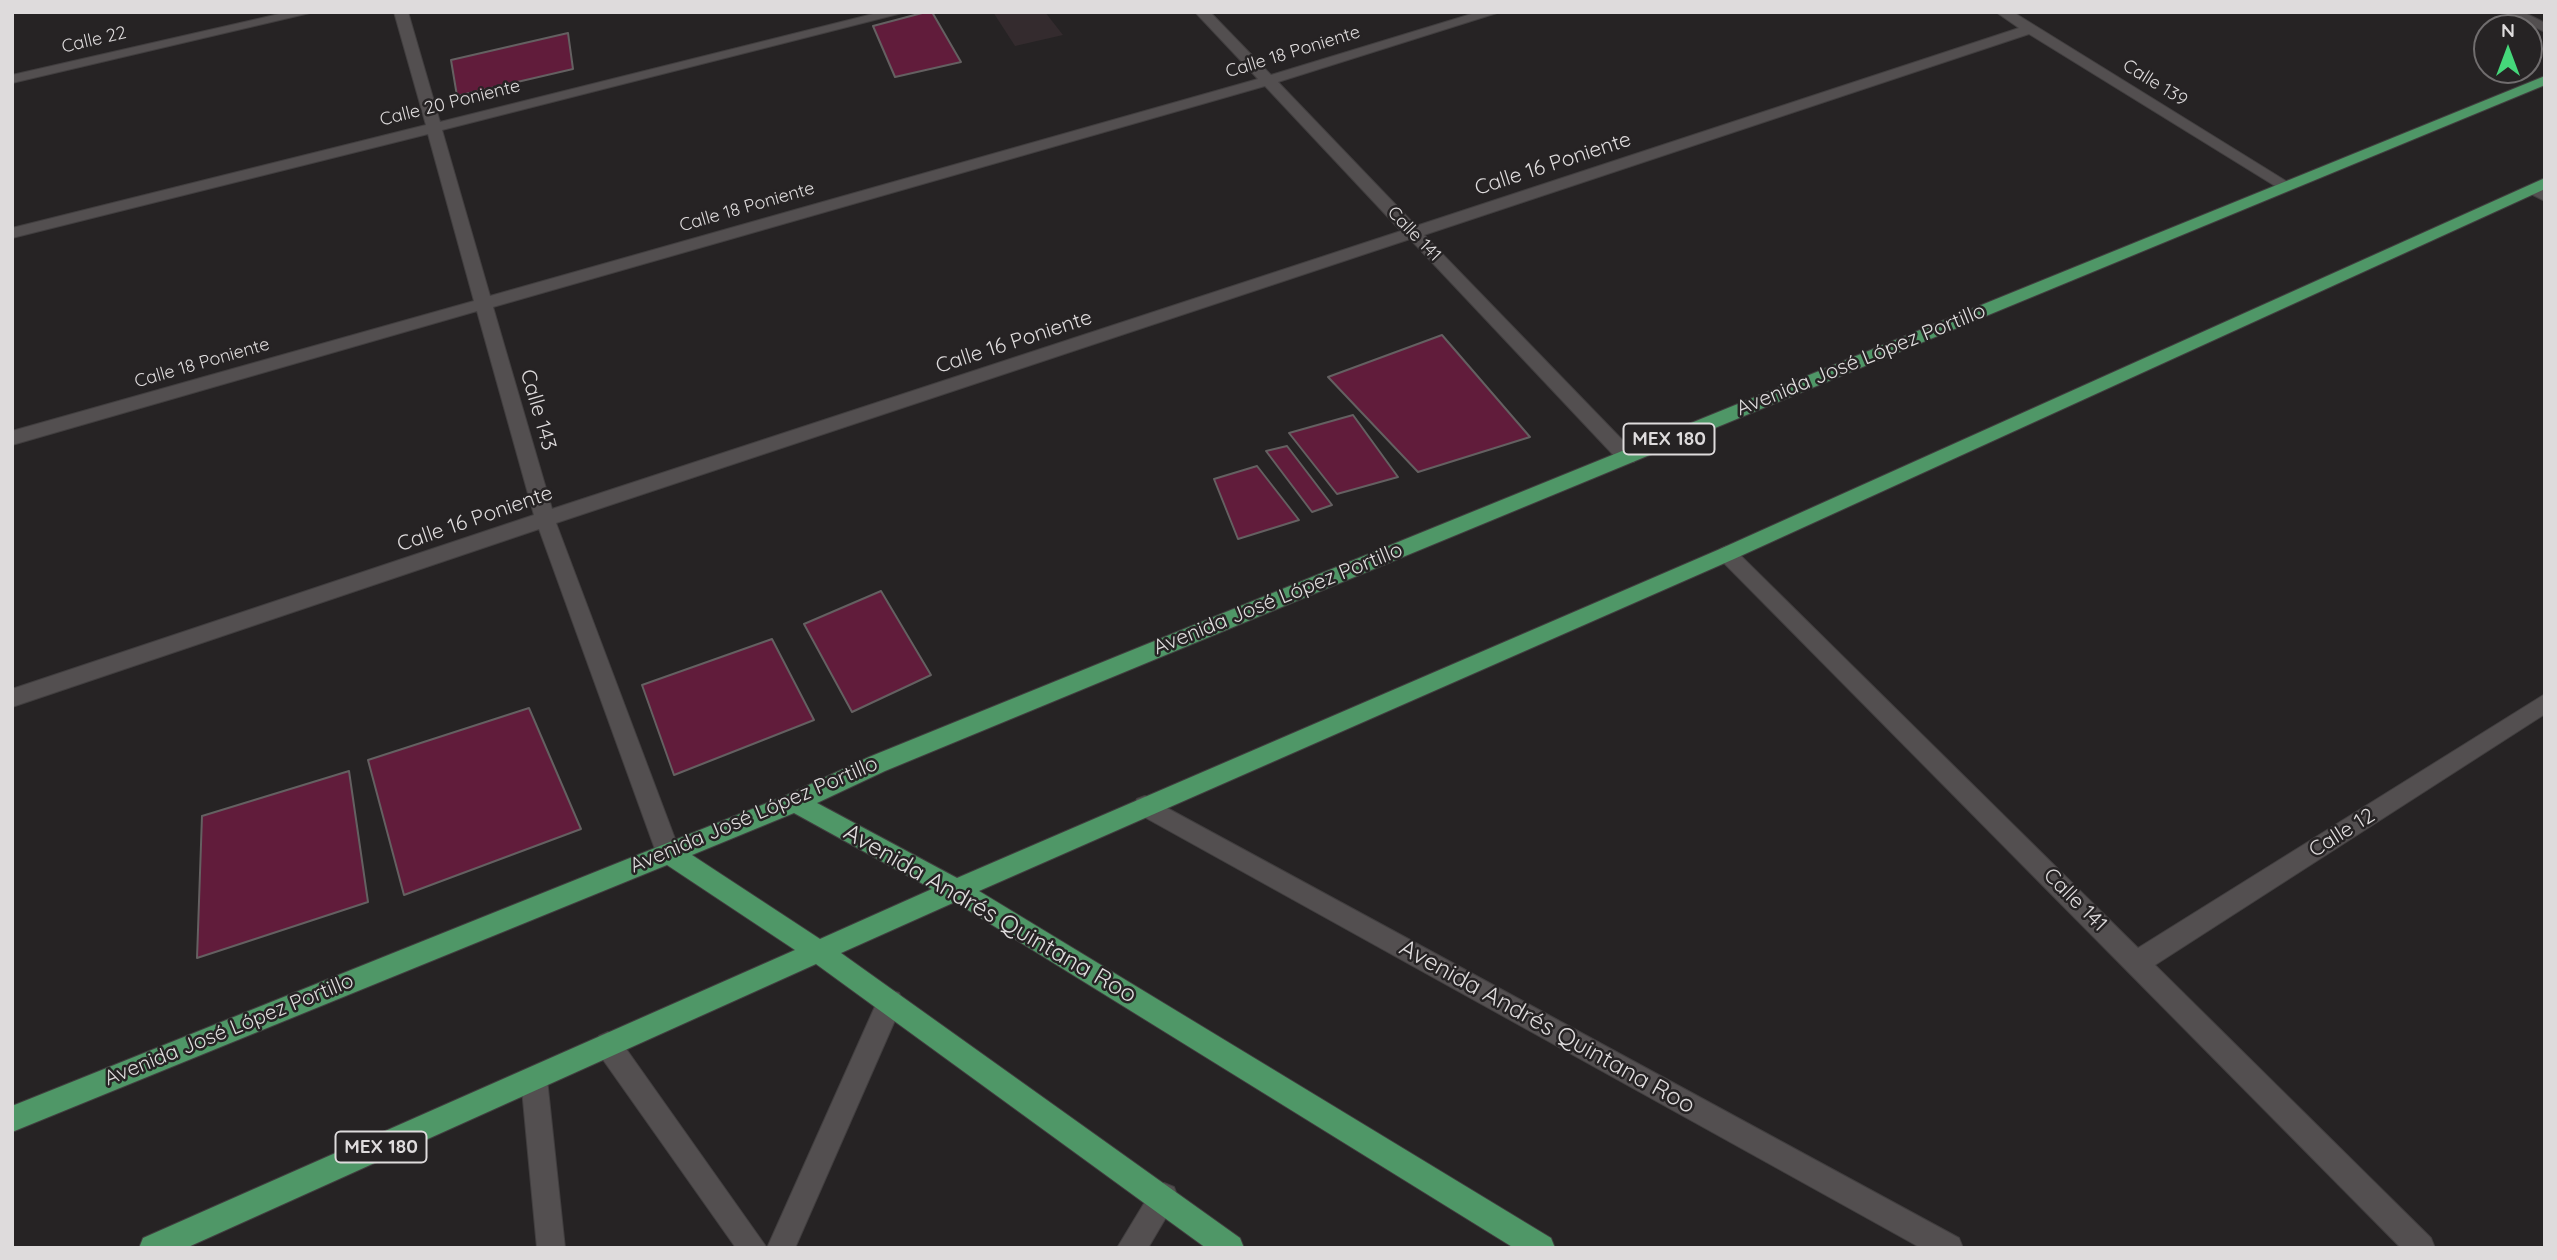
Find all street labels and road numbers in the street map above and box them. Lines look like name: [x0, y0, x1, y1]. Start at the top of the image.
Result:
street label: Calle 18 Poniente: [1223, 21, 1363, 83]
street label: Calle 22: [60, 22, 128, 58]
street label: Calle 139: [2119, 55, 2191, 111]
street label: Calle 20 Poniente: [378, 75, 522, 131]
street label: Calle 16 Poniente: [1472, 127, 1634, 201]
street label: Calle 18 Poniente: [677, 177, 817, 237]
street label: Calle 141: [1383, 202, 1445, 266]
street label: Avenida José López Portillo: [1733, 298, 1989, 422]
street label: Calle 16 Poniente: [933, 305, 1095, 379]
street label: Calle 18 Poniente: [132, 333, 272, 393]
street label: Calle 143: [514, 367, 562, 453]
road number: MEX 180: [1624, 424, 1714, 454]
street label: Calle 16 Poniente: [394, 481, 556, 557]
street label: Avenida José López Portillo: [1150, 537, 1406, 661]
street label: Avenida José López Portillo: [626, 751, 882, 879]
street label: Calle 12: [2304, 803, 2380, 863]
street label: Avenida Andrés Quintana Roo: [838, 818, 1142, 1010]
street label: Calle 141: [2038, 863, 2112, 937]
street label: Avenida Andrés Quintana Roo: [1394, 934, 1700, 1120]
street label: Avenida José López Portillo: [101, 968, 357, 1092]
road number: MEX 180: [336, 1132, 426, 1162]

